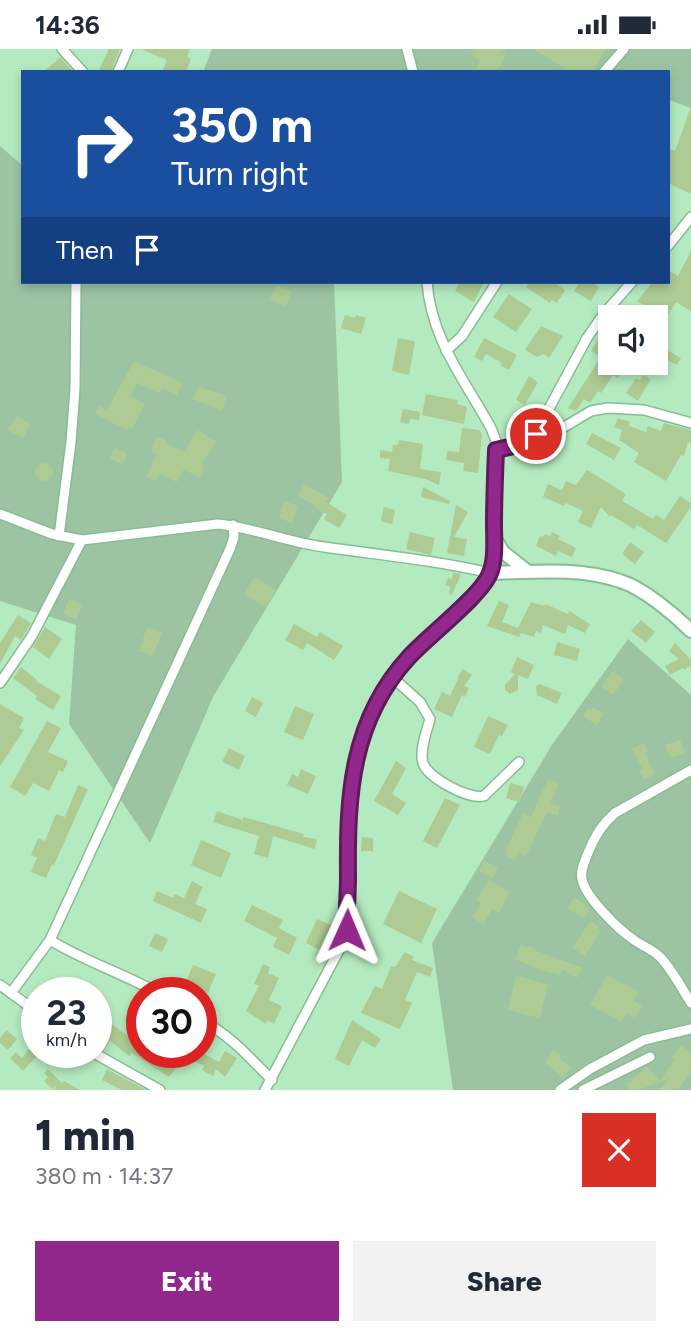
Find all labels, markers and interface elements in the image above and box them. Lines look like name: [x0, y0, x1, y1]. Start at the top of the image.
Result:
text: 14:36: [35, 9, 100, 41]
text: 350 m: [171, 95, 313, 154]
icon: right: [56, 98, 147, 189]
text: Turn right: [171, 155, 309, 193]
icon: arrive: [128, 231, 166, 269]
text: Then: [56, 234, 114, 266]
map controls: [598, 305, 668, 375]
button: sound: [598, 305, 668, 375]
pin: [506, 404, 566, 464]
icon: arrive: [517, 415, 555, 453]
position arrow: [310, 893, 384, 967]
speed limit sign: 30: [126, 977, 217, 1068]
text: 23: [47, 992, 86, 1034]
text: km/h: [46, 1029, 87, 1051]
text: 1 min: [35, 1110, 135, 1161]
button: close: [582, 1113, 656, 1187]
text: 380 m · 14:37: [35, 1162, 173, 1190]
button: Exit: [35, 1241, 339, 1321]
button: Share: [353, 1241, 656, 1321]

